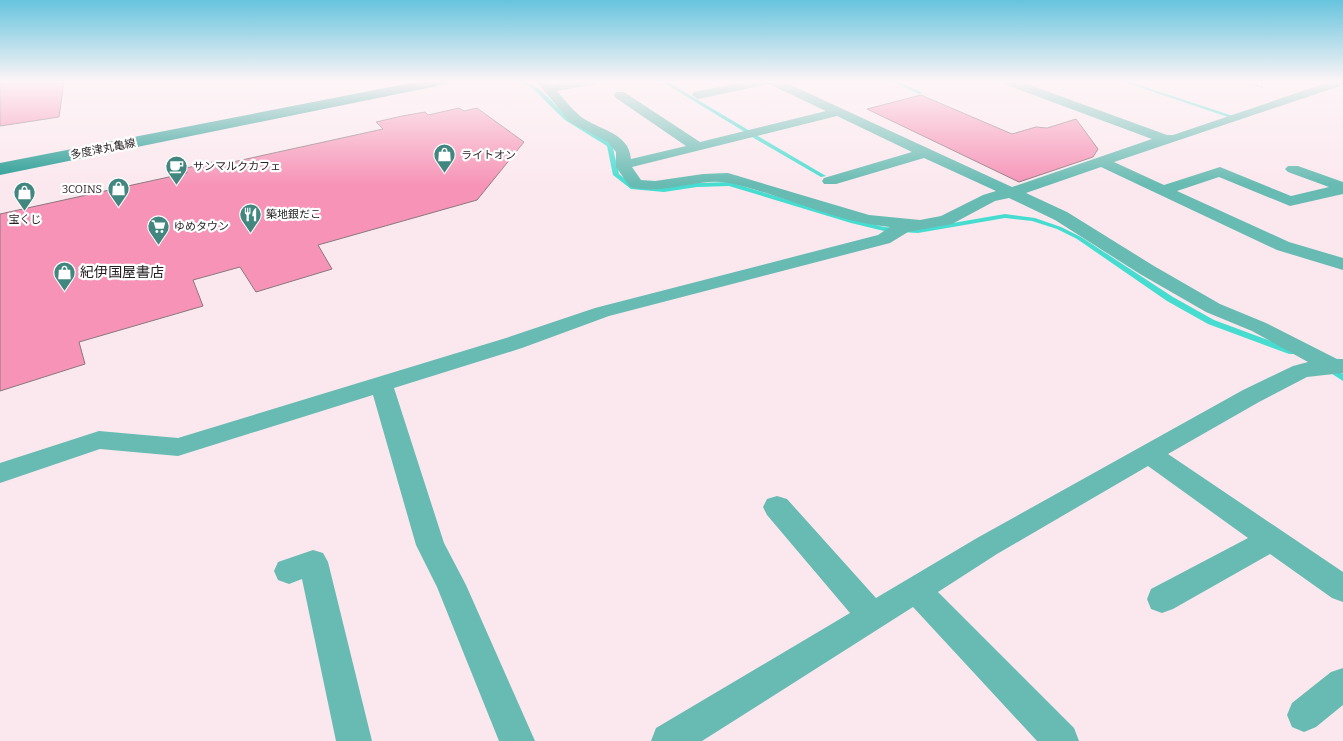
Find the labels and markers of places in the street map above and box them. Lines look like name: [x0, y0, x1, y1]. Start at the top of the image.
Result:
shop icon: ライトオン: [433, 143, 457, 174]
place label: ライトオン: [461, 149, 516, 162]
cafe icon: サンマルクカフェ: [165, 154, 189, 185]
place label: サンマルクカフェ: [193, 160, 281, 173]
shop icon: 3COINS: [106, 177, 130, 208]
shop icon: 宝くじ: [13, 181, 37, 212]
place label: 3COINS: [62, 183, 102, 196]
restaurant icon: 築地銀だこ: [238, 202, 262, 233]
place label: 築地銀だこ: [266, 208, 321, 221]
place label: 宝くじ: [9, 213, 42, 226]
supermarket icon: ゆめタウン: [146, 214, 170, 245]
place label: ゆめタウン: [174, 220, 229, 233]
shop icon: 紀伊国屋書店: [52, 260, 76, 291]
place label: 紀伊国屋書店: [80, 264, 164, 281]

